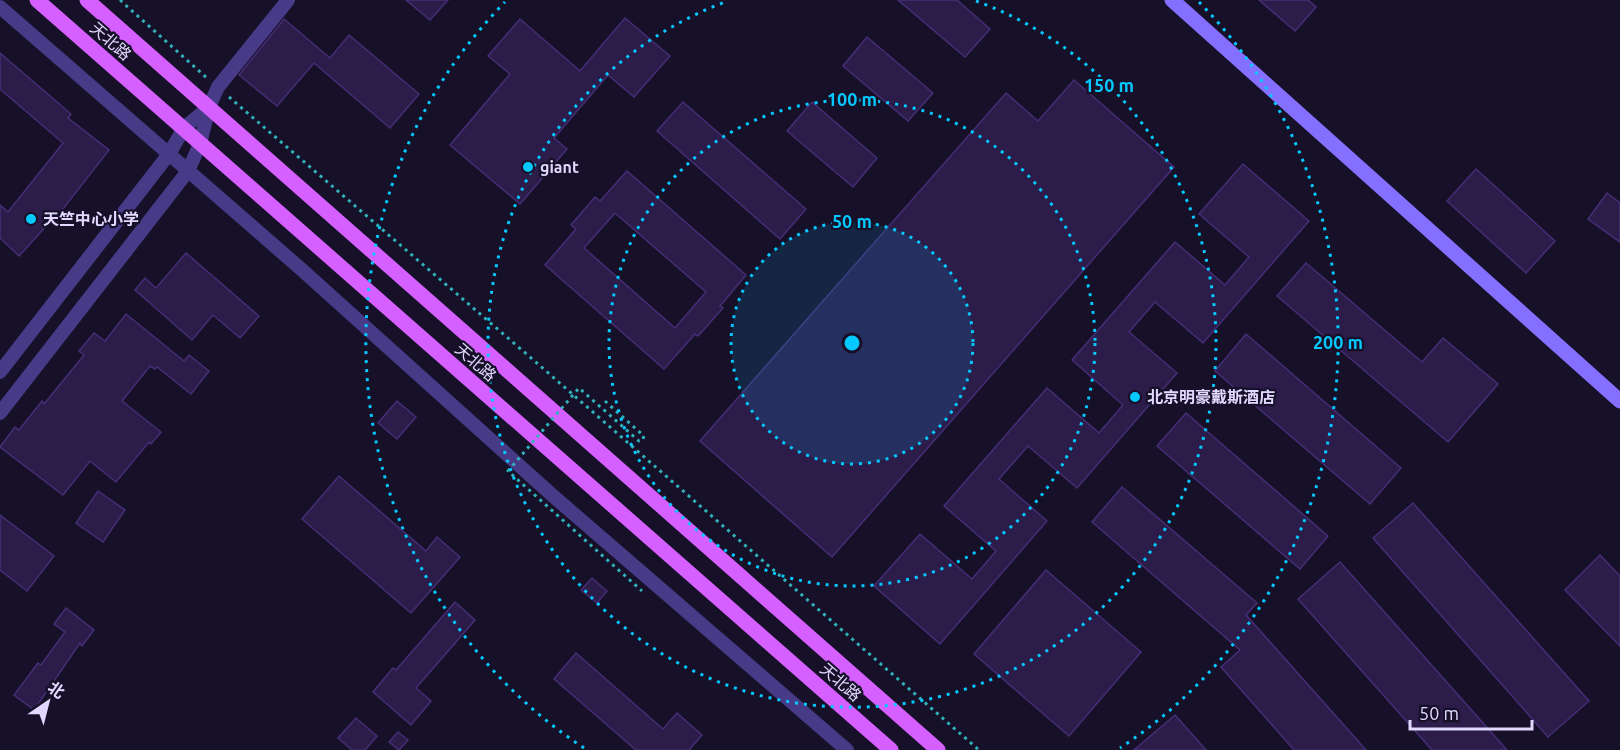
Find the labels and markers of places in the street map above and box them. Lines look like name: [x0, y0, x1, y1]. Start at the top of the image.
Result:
place label: giant: [540, 158, 579, 176]
marker: giant: [521, 160, 535, 174]
place label: 天竺中心小学: [43, 210, 139, 228]
marker: 天竺中心小学: [24, 212, 38, 226]
centre of rings: [842, 333, 862, 353]
place label: 北京明豪戴斯酒店: [1147, 388, 1275, 406]
marker: 北京明豪戴斯酒店: [1128, 390, 1142, 404]

